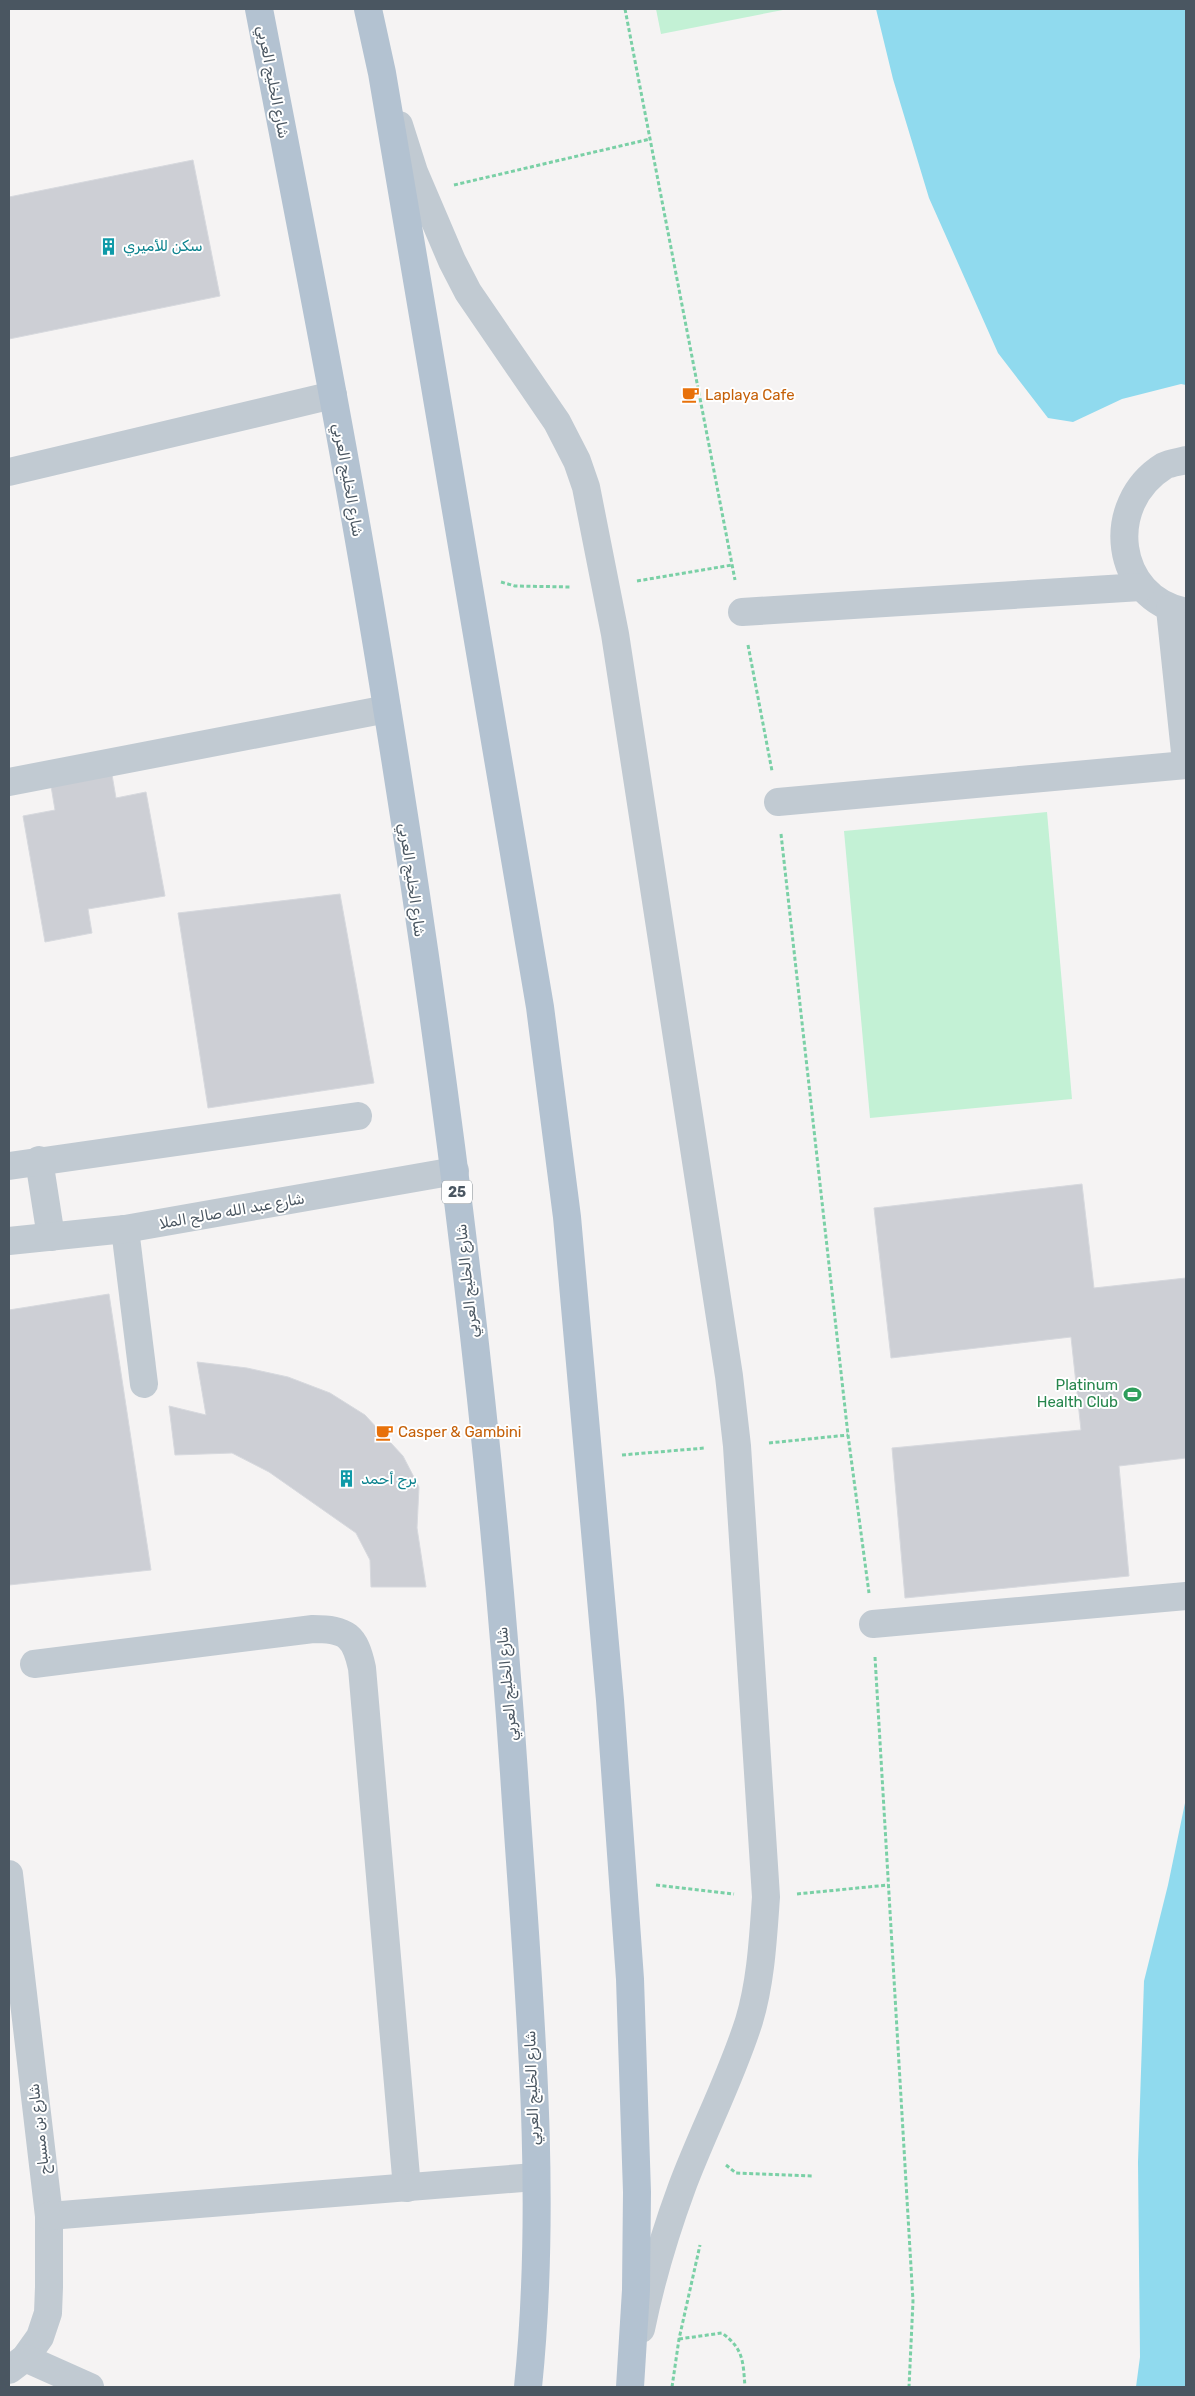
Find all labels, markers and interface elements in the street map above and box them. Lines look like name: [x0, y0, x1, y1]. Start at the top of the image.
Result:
street label: شارع الخليج العربي: [250, 24, 293, 141]
building icon: سكن للأميري: [99, 236, 119, 256]
place label: سكن للأميري: [123, 237, 203, 256]
cafe icon: Laplaya Cafe: [681, 385, 701, 405]
place label: Laplaya Cafe: [705, 386, 795, 404]
street label: شارع الخليج العربي: [326, 422, 367, 539]
street label: شارع الخليج العربي: [392, 822, 429, 939]
road number: 25: [442, 1180, 472, 1204]
street label: شارع عبد الله صالح الملا: [158, 1189, 306, 1235]
street label: شارع الخليج العربي: [452, 1223, 485, 1339]
place label: Platinum Health Club: [1037, 1376, 1118, 1411]
sports icon: Platinum Health Club: [1122, 1384, 1142, 1404]
cafe icon: Casper & Gambini: [374, 1422, 394, 1442]
place label: Casper & Gambini: [398, 1423, 522, 1441]
building icon: برج أحمد: [337, 1469, 357, 1489]
place label: برج أحمد: [361, 1470, 417, 1490]
street label: شارع الخليج العربي: [493, 1626, 524, 1742]
street label: شارع الخليج العربي: [521, 2030, 546, 2146]
street label: شارع بن مسباح: [24, 2082, 56, 2176]

